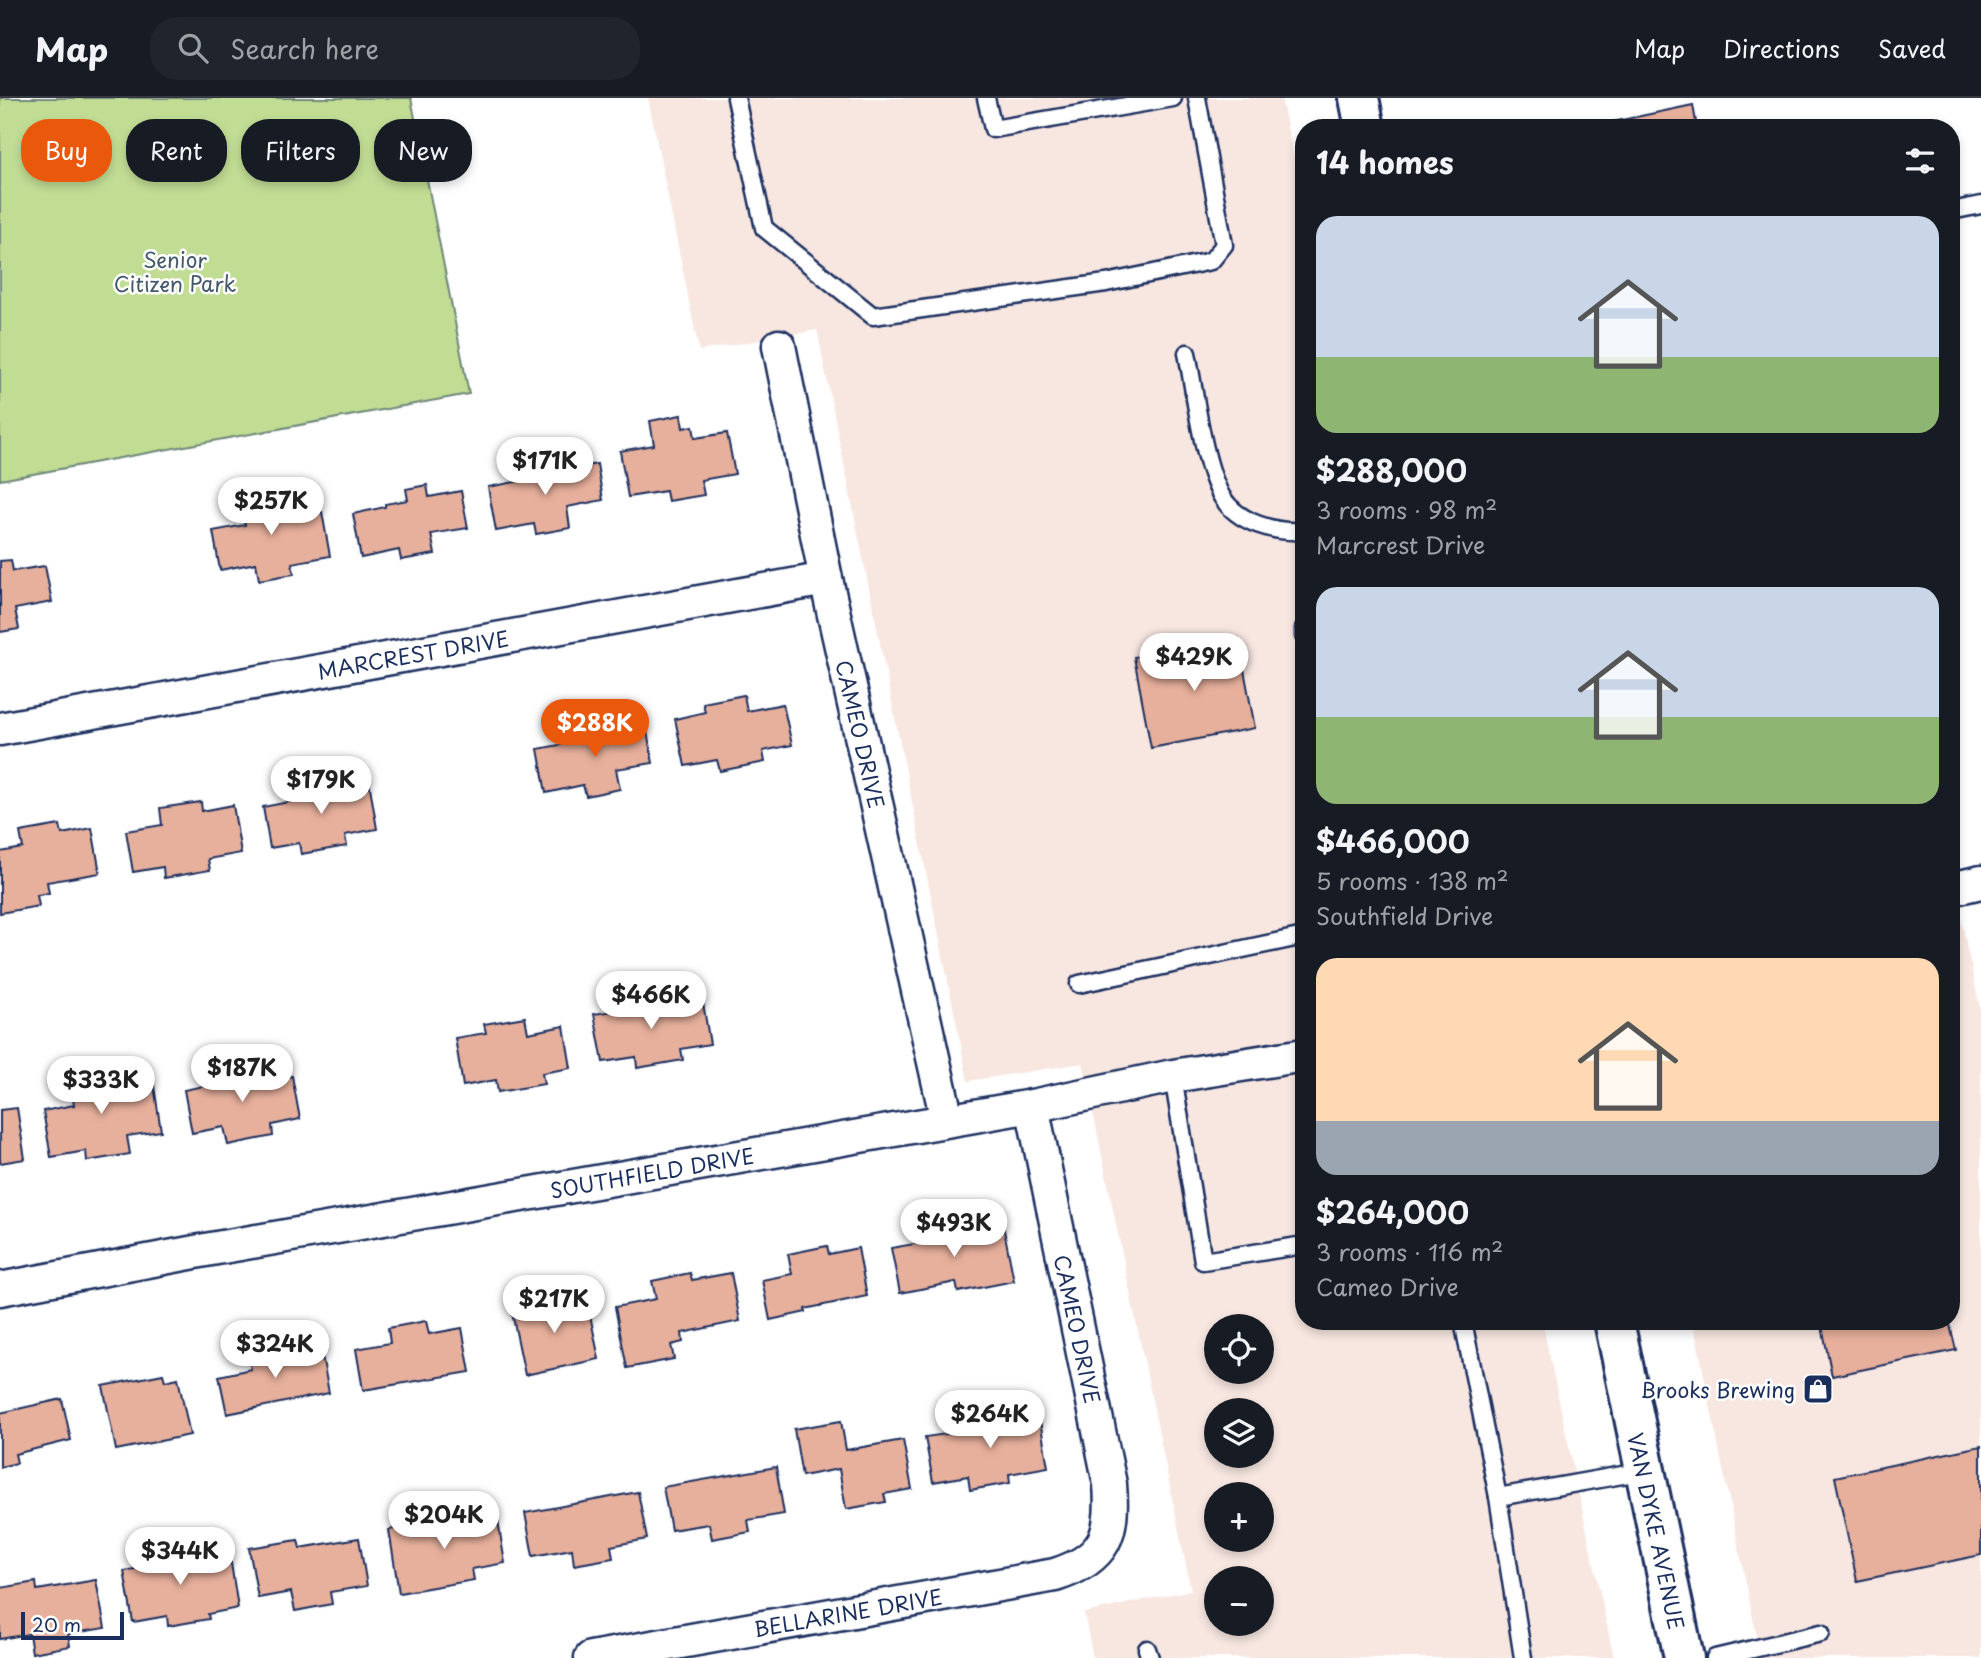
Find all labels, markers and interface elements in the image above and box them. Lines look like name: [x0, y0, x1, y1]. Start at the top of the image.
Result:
search box: [150, 17, 640, 80]
text: Map: [35, 23, 108, 73]
icon: search: [174, 29, 212, 67]
text: Search here: [230, 29, 379, 68]
text: Map: [1634, 30, 1685, 66]
text: Directions: [1723, 30, 1840, 66]
text: Saved: [1878, 30, 1946, 66]
chip: Buy: [21, 119, 112, 182]
chip: Rent: [126, 119, 227, 182]
chip: Filters: [241, 119, 360, 182]
chip: New: [374, 119, 472, 182]
text: 14 homes: [1316, 139, 1454, 184]
icon: filters: [1901, 142, 1939, 180]
park label: Senior Citizen Park: [114, 243, 237, 299]
icon: home: [1565, 261, 1691, 387]
pin: $171K: [496, 438, 594, 497]
text: $171K: [512, 442, 578, 477]
text: $288,000: [1316, 447, 1467, 492]
pin: $257K: [222, 478, 320, 537]
text: $257K: [234, 482, 308, 517]
text: 3 rooms · 98 m²: [1316, 492, 1497, 527]
text: Marcrest Drive: [1316, 527, 1485, 562]
street label: MARCREST DRIVE: [315, 621, 511, 687]
icon: home: [1565, 632, 1691, 758]
pin: $429K: [1145, 634, 1243, 693]
text: $429K: [1156, 638, 1232, 673]
street label: CAMEO DRIVE: [828, 657, 894, 811]
pin: $288K: [546, 700, 644, 759]
text: $288K: [557, 704, 633, 739]
pin: $179K: [272, 756, 370, 816]
text: $179K: [287, 761, 355, 796]
text: $466,000: [1316, 818, 1470, 863]
text: 5 rooms · 138 m²: [1316, 863, 1509, 898]
text: Southfield Drive: [1316, 898, 1493, 933]
pin: $466K: [602, 972, 700, 1031]
text: $466K: [612, 976, 690, 1011]
icon: home: [1565, 1003, 1691, 1129]
pin: $187K: [193, 1044, 291, 1104]
text: $187K: [207, 1049, 277, 1084]
pin: $333K: [52, 1056, 150, 1116]
text: $333K: [63, 1061, 139, 1096]
street label: SOUTHFIELD DRIVE: [547, 1138, 757, 1206]
text: $264,000: [1316, 1189, 1469, 1234]
pin: $493K: [905, 1200, 1003, 1259]
text: $493K: [916, 1204, 992, 1239]
text: 3 rooms · 116 m²: [1316, 1234, 1503, 1269]
street label: CAMEO DRIVE: [1047, 1252, 1109, 1406]
text: Cameo Drive: [1316, 1269, 1459, 1304]
pin: $217K: [505, 1276, 603, 1335]
text: $217K: [519, 1280, 589, 1315]
map controls: [1204, 1314, 1274, 1636]
button: locate: [1204, 1314, 1274, 1384]
pin: $324K: [226, 1320, 324, 1380]
text: $324K: [236, 1325, 314, 1360]
shop icon: Brooks Brewing: [1801, 1372, 1835, 1406]
place label: Brooks Brewing: [1640, 1373, 1795, 1405]
pin: $264K: [941, 1390, 1039, 1450]
text: $264K: [951, 1395, 1029, 1430]
button: layers: [1204, 1398, 1274, 1468]
street label: VAN DYKE AVENUE: [1621, 1430, 1693, 1632]
button: +: [1204, 1482, 1274, 1552]
pin: $204K: [395, 1492, 493, 1551]
text: $204K: [404, 1496, 484, 1531]
pin: $344K: [131, 1528, 229, 1587]
text: $344K: [141, 1532, 219, 1567]
button: −: [1204, 1566, 1274, 1636]
street label: BELLARINE DRIVE: [751, 1580, 945, 1644]
scale bar: [21, 1609, 124, 1641]
text: 20 m: [32, 1610, 81, 1638]

